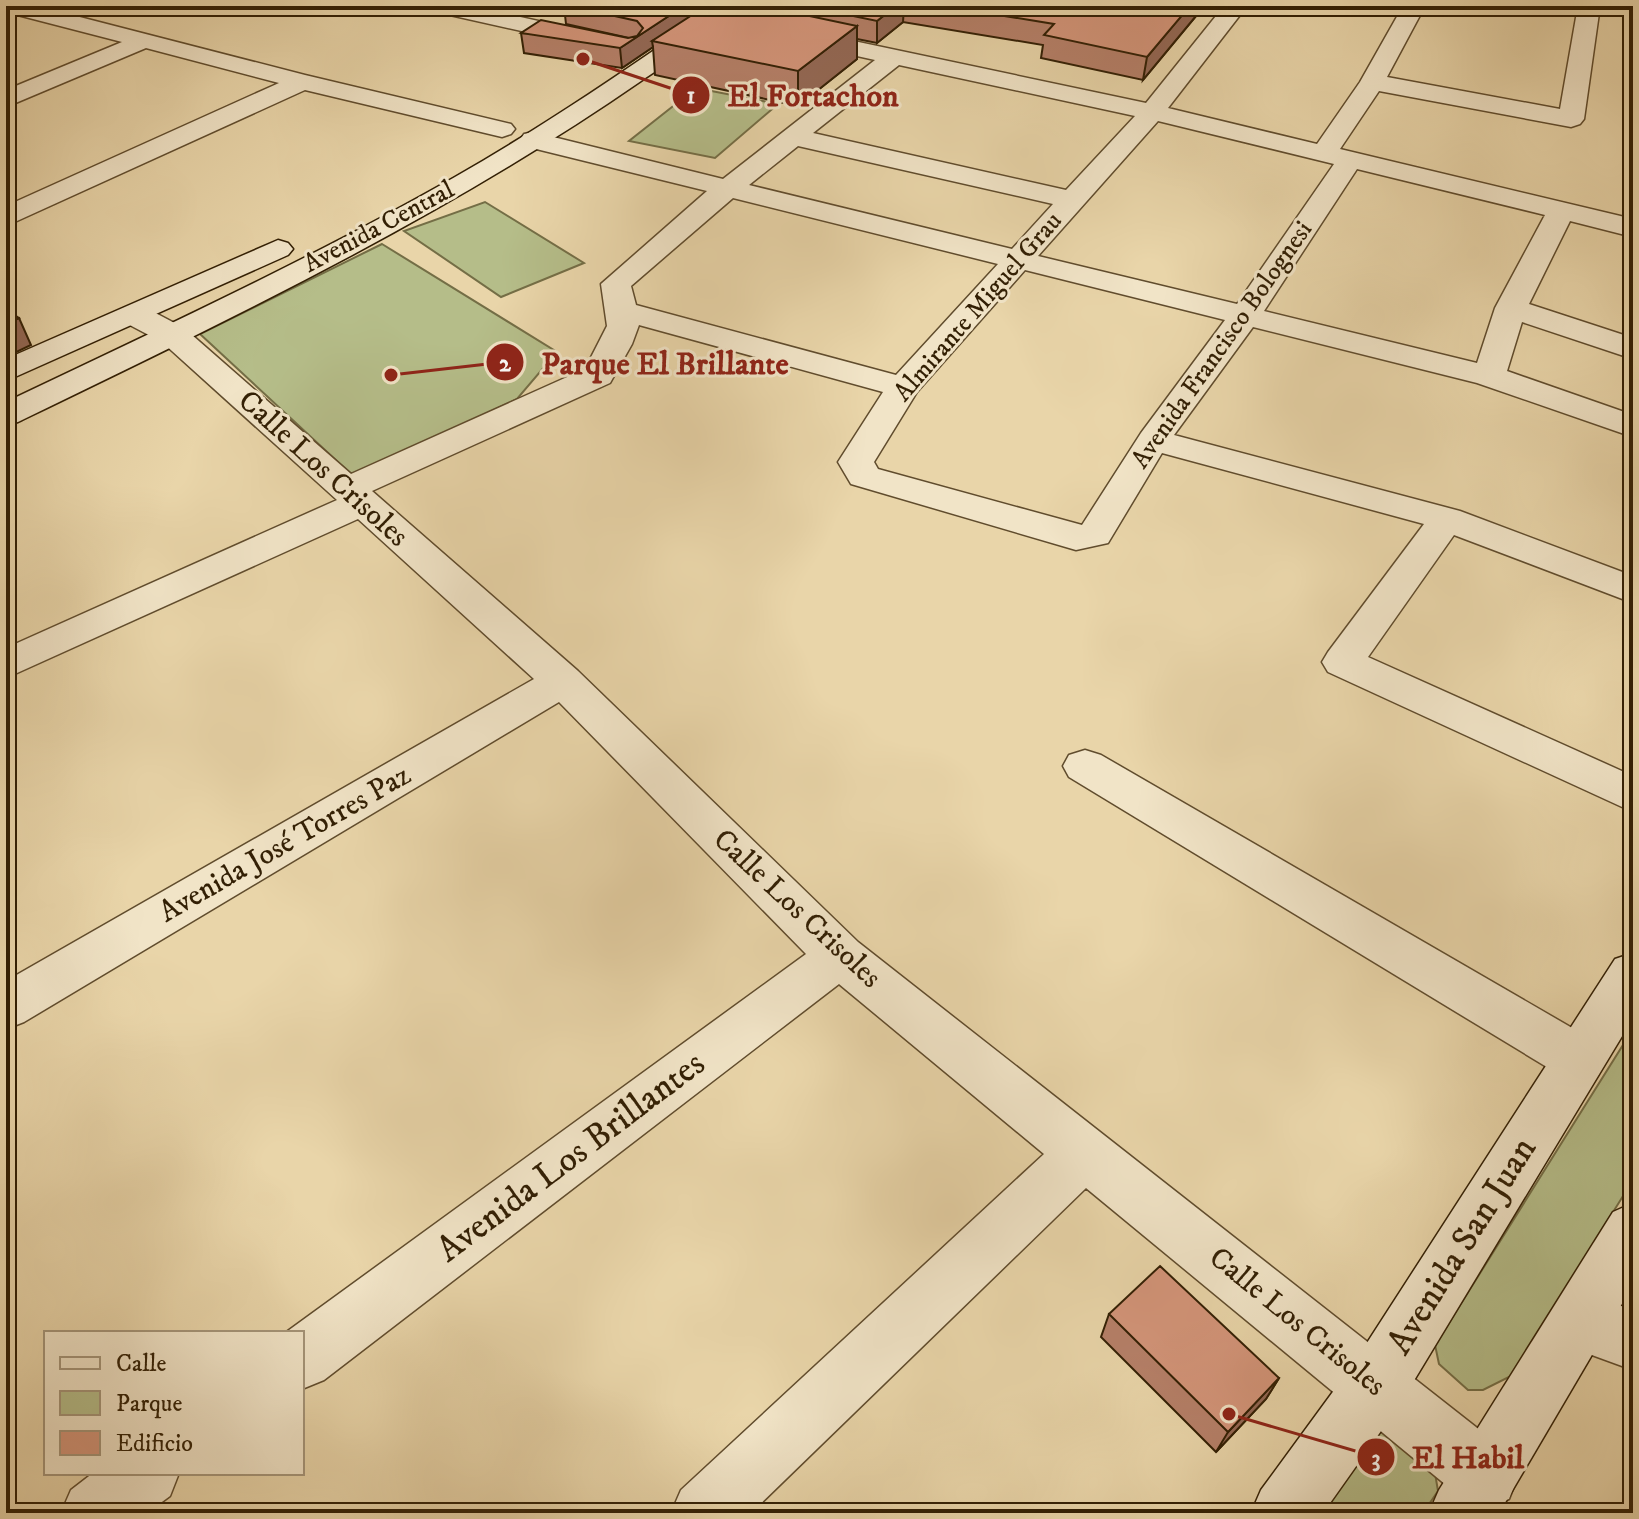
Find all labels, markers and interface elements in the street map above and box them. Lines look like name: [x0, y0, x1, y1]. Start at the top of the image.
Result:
callout: El Fortachon: [671, 67, 914, 123]
text: El Fortachon: [727, 77, 899, 117]
text: 1: [687, 81, 696, 111]
street label: Avenida Central: [298, 173, 460, 281]
street label: Almirante Miguel Grau: [887, 205, 1069, 409]
street label: Avenida Francisco Bolognesi: [1124, 215, 1320, 475]
callout: Parque El Brillante: [485, 334, 805, 390]
text: Parque El Brillante: [541, 345, 789, 385]
text: 2: [499, 349, 512, 379]
street label: Calle Los Crisoles: [230, 383, 416, 555]
street label: Avenida José Torres Paz: [152, 757, 418, 931]
street label: Calle Los Crisoles: [705, 822, 889, 996]
street label: Avenida Los Brillantes: [428, 1041, 714, 1273]
street label: Avenida San Juan: [1377, 1129, 1547, 1363]
street label: Calle Los Crisoles: [1201, 1239, 1393, 1405]
legend: [44, 1331, 304, 1475]
text: Calle: [116, 1349, 166, 1379]
text: Parque: [116, 1389, 182, 1419]
text: Edificio: [116, 1429, 193, 1459]
callout: El Habil: [1356, 1429, 1540, 1485]
text: El Habil: [1412, 1439, 1525, 1479]
text: 3: [1372, 1444, 1381, 1474]

